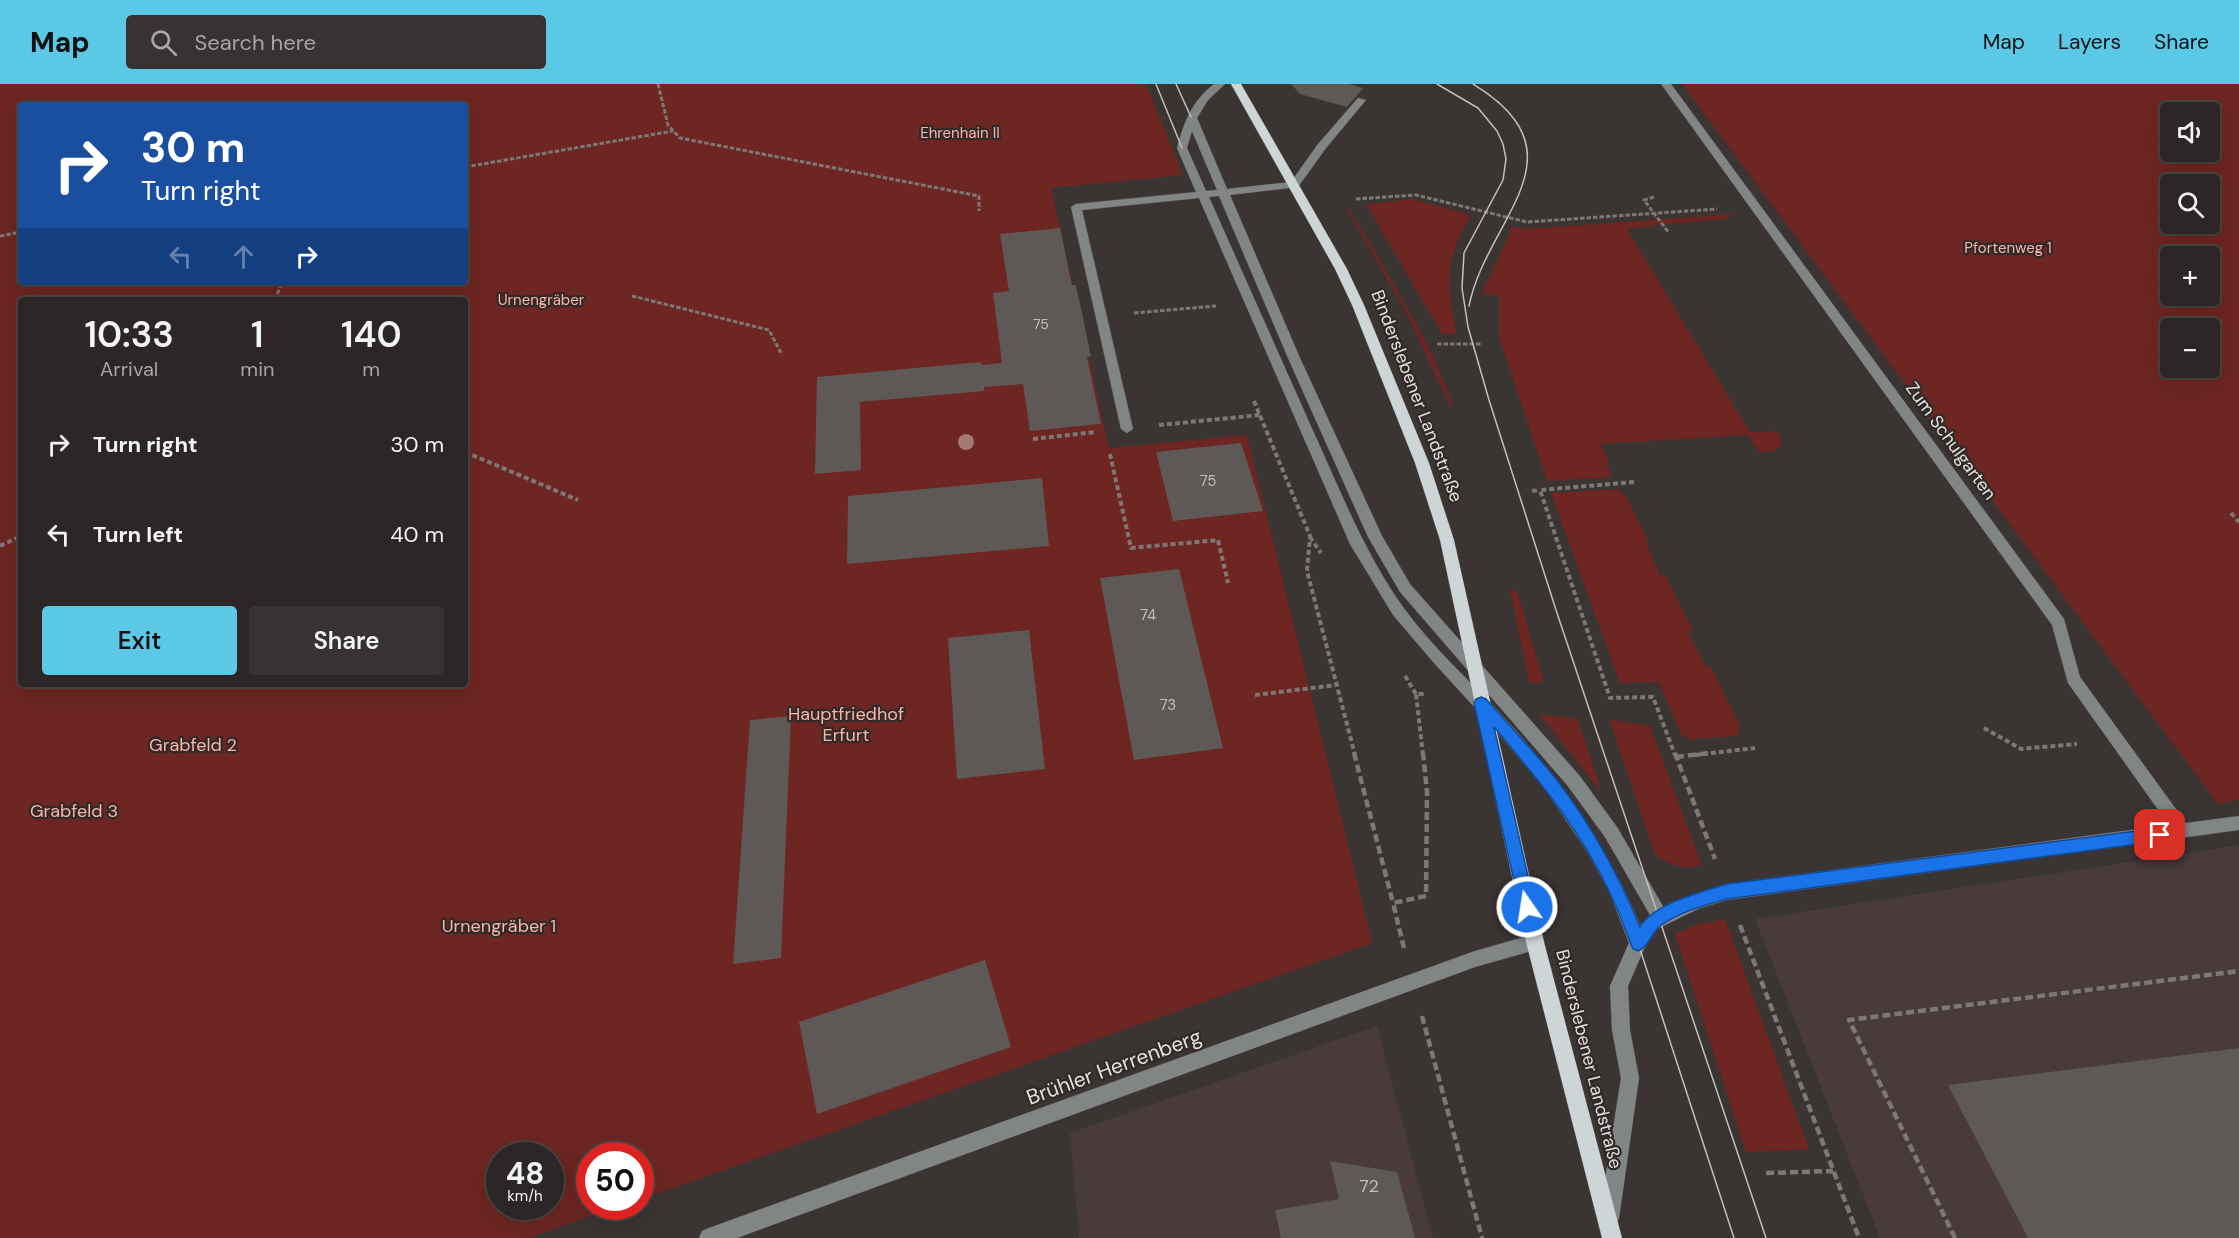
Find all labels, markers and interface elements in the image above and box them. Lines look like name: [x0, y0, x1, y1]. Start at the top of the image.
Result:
search box: [126, 15, 546, 69]
text: Map: [30, 24, 90, 61]
icon: search: [147, 26, 180, 59]
text: Search here: [195, 28, 316, 57]
text: Map: [1983, 28, 2025, 56]
text: Layers: [2058, 28, 2121, 56]
text: Share: [2154, 28, 2209, 56]
map controls: [2160, 102, 2220, 378]
button: sound: [2160, 102, 2220, 162]
text: 30 m: [141, 120, 245, 175]
park label: Ehrenhain II: [920, 123, 1000, 143]
icon: right: [42, 126, 120, 204]
text: Turn right: [141, 173, 261, 208]
button: search: [2160, 174, 2220, 234]
park label: Pfortenweg 1: [1964, 238, 2052, 258]
icon: left: [164, 240, 197, 273]
icon: ahead: [227, 240, 260, 273]
icon: right: [290, 240, 323, 273]
button: +: [2160, 246, 2220, 306]
street label: Binderslebener Landstraße: [1365, 287, 1469, 505]
park label: Urnengräber: [498, 290, 585, 310]
text: 10:33: [84, 311, 174, 358]
text: 1: [251, 311, 264, 358]
text: 140: [341, 311, 402, 358]
house number: 75: [1033, 315, 1049, 333]
button: −: [2160, 318, 2220, 378]
text: Arrival: [100, 356, 158, 382]
text: min: [240, 356, 274, 382]
text: m: [362, 356, 380, 382]
street label: Zum Schulgarten: [1900, 377, 2002, 505]
icon: right: [42, 428, 75, 461]
text: Turn right: [93, 430, 198, 459]
text: 30 m: [390, 430, 444, 459]
house number: 75: [1200, 471, 1216, 491]
icon: left: [42, 518, 75, 551]
text: Turn left: [93, 520, 183, 549]
text: 40 m: [390, 520, 444, 549]
house number: 74: [1140, 605, 1156, 625]
button: Exit: [42, 606, 237, 675]
button: Share: [249, 606, 444, 675]
house number: 73: [1160, 695, 1176, 715]
park label: Hauptfriedhof Erfurt: [788, 702, 904, 747]
park label: Grabfeld 2: [149, 733, 237, 757]
park label: Grabfeld 3: [30, 799, 118, 823]
pin: [2134, 809, 2185, 860]
icon: arrive: [2143, 818, 2176, 851]
position arrow: [1495, 875, 1559, 939]
park label: Urnengräber 1: [442, 914, 556, 938]
street label: Binderslebener Landstraße: [1550, 947, 1628, 1171]
street label: Brühler Herrenberg: [1023, 1022, 1206, 1112]
speed limit sign: 50: [576, 1142, 654, 1220]
text: 48: [506, 1154, 544, 1193]
house number: 72: [1359, 1174, 1379, 1198]
text: km/h: [507, 1186, 543, 1206]

